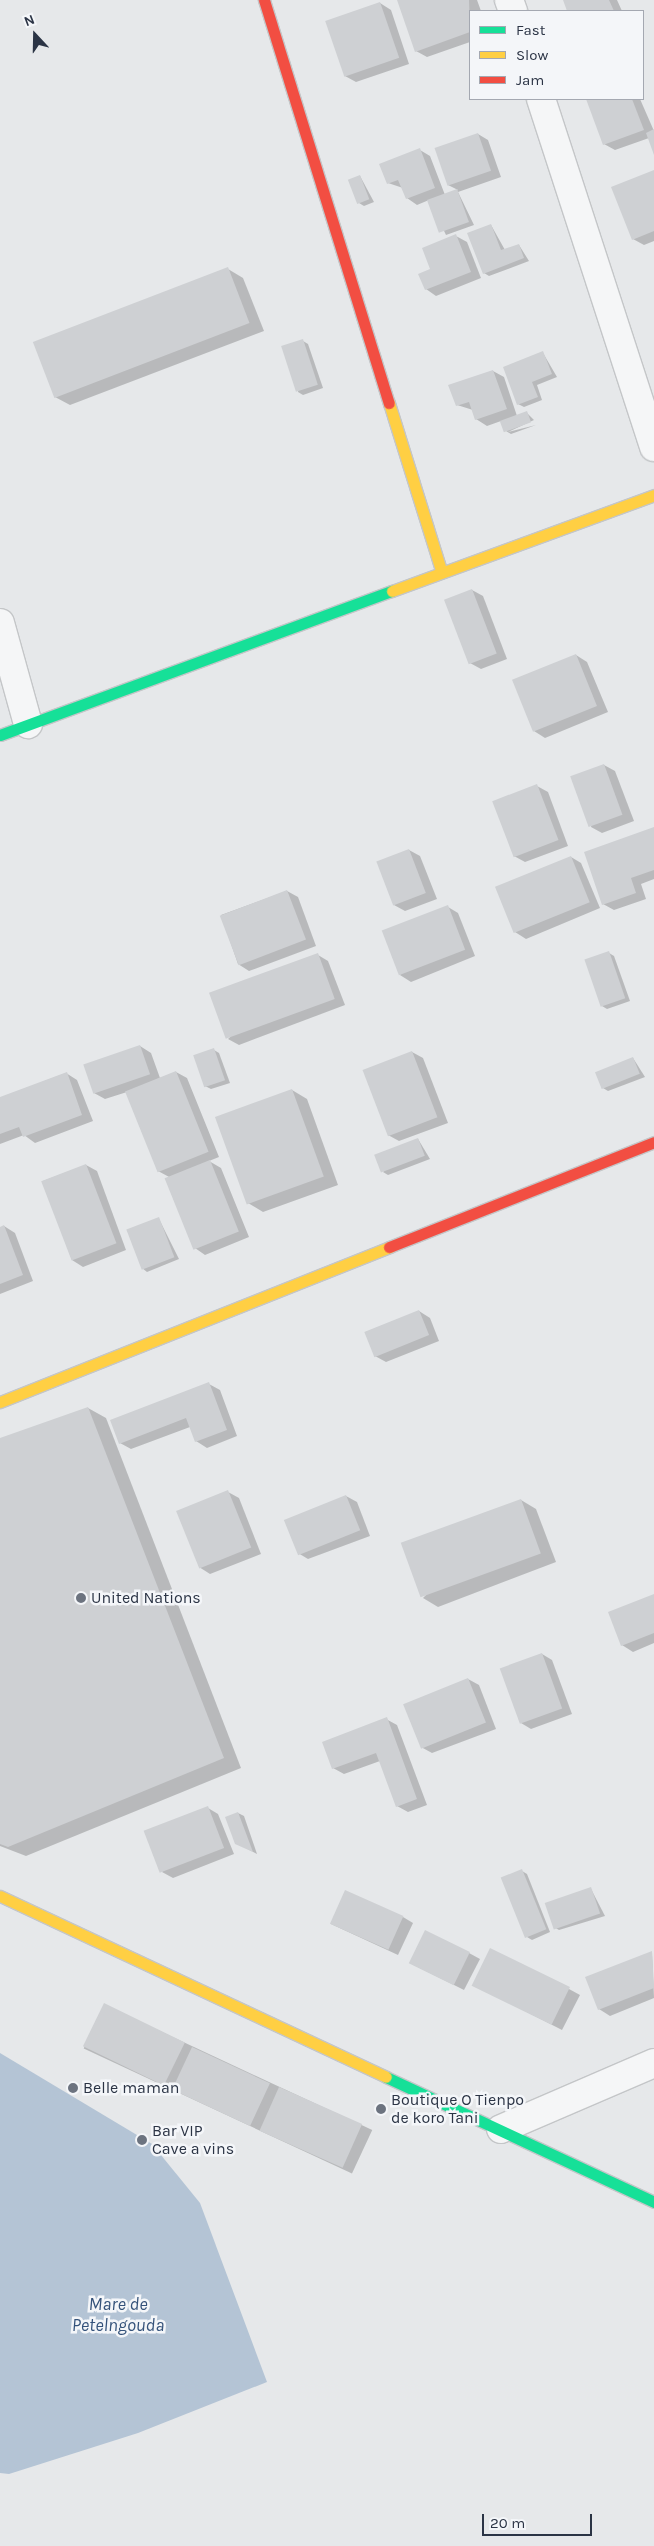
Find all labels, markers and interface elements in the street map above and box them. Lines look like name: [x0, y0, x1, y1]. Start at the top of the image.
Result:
north arrow: [10, 10, 60, 60]
legend: [469, 10, 644, 100]
text: N: [22, 11, 37, 30]
text: Fast: [516, 21, 545, 39]
text: Slow: [516, 46, 548, 64]
text: Jam: [516, 71, 544, 89]
place label: United Nations: [91, 1588, 201, 1608]
marker: United Nations: [75, 1592, 87, 1604]
place label: Belle maman: [83, 2078, 179, 2098]
marker: Belle maman: [67, 2082, 79, 2094]
place label: Boutique O Tienpo de koro Tani: [391, 2090, 524, 2128]
marker: Boutique O Tienpo de koro Tani: [375, 2103, 387, 2115]
place label: Bar VIP Cave a vins: [152, 2121, 234, 2159]
marker: Bar VIP Cave a vins: [136, 2134, 148, 2146]
water label: Mare de Petelngouda: [72, 2294, 164, 2336]
scale bar: [484, 2504, 594, 2536]
text: 20 m: [490, 2514, 525, 2532]

